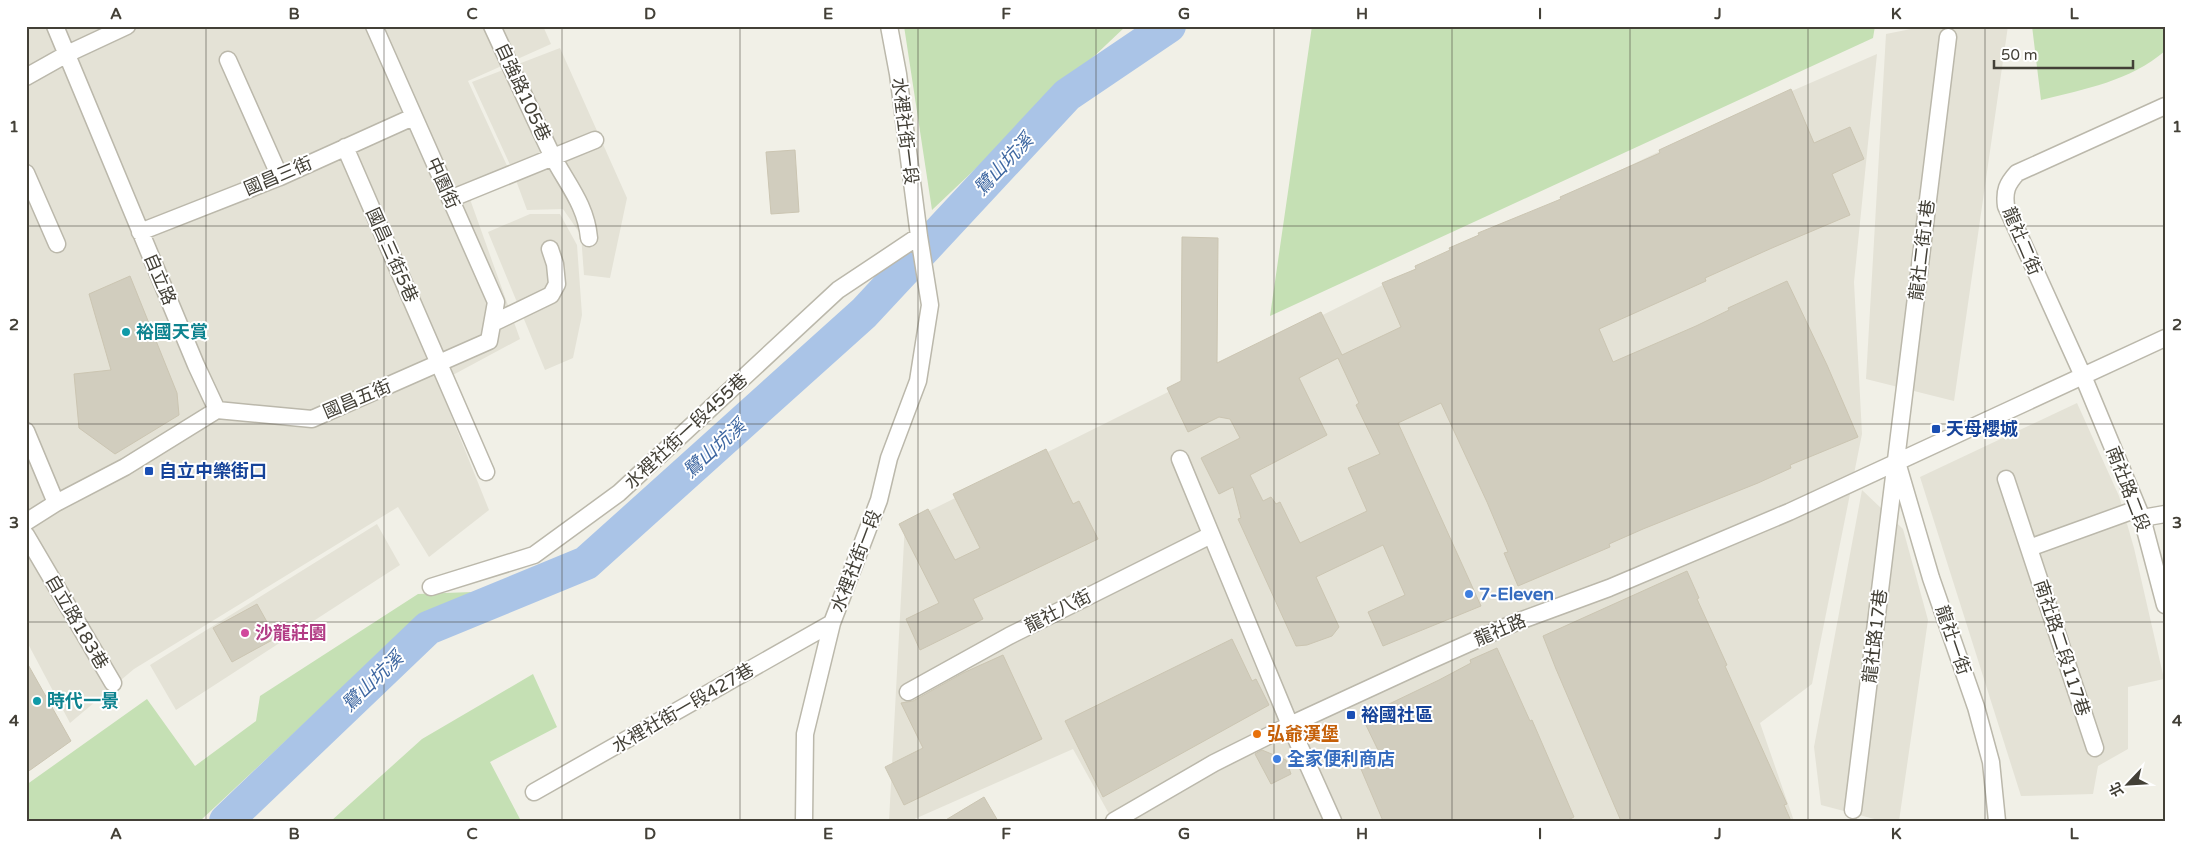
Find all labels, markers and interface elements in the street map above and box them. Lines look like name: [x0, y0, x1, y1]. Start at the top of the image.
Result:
text: A: [110, 4, 122, 24]
text: B: [288, 4, 300, 24]
text: C: [466, 4, 478, 24]
text: D: [644, 4, 656, 24]
text: E: [823, 4, 833, 24]
text: F: [1001, 4, 1011, 24]
text: G: [1178, 4, 1190, 24]
text: H: [1356, 4, 1368, 24]
text: I: [1538, 4, 1542, 24]
text: J: [1713, 4, 1722, 24]
text: K: [1891, 4, 1902, 24]
text: L: [2069, 4, 2079, 24]
scale bar: [1994, 38, 2132, 70]
street label: 自強路105巷: [491, 39, 555, 145]
text: 50 m: [2001, 46, 2038, 64]
street label: 水裡社街一段: [888, 76, 922, 186]
text: 1: [9, 117, 19, 137]
text: 1: [2172, 117, 2182, 137]
water label: 鷺山坑溪: [970, 127, 1040, 200]
street label: 國昌三街: [241, 152, 315, 200]
street label: 中園街: [422, 154, 464, 212]
street label: 龍社二街1巷: [1905, 198, 1939, 302]
street label: 國昌三街5巷: [361, 204, 423, 306]
street label: 龍社二街: [1998, 204, 2046, 278]
street label: 自立路: [139, 250, 181, 308]
text: 2: [9, 315, 19, 335]
text: 2: [2172, 315, 2182, 335]
place label: 裕國天賞: [136, 321, 208, 343]
marker: 裕國天賞: [120, 326, 132, 338]
street label: 水裡社街一段455巷: [620, 368, 752, 494]
street label: 國昌五街: [320, 375, 394, 423]
water label: 鷺山坑溪: [679, 413, 752, 482]
place label: 天母櫻城: [1946, 418, 2018, 440]
marker: 天母櫻城: [1930, 423, 1942, 435]
street label: 南社路二段: [2102, 443, 2154, 535]
place label: 自立中樂街口: [159, 460, 267, 482]
marker: 自立中樂街口: [143, 465, 155, 477]
street label: 水裡社街一段: [826, 507, 886, 615]
text: 3: [9, 513, 19, 533]
text: 3: [2172, 513, 2182, 533]
street label: 自立路183巷: [41, 571, 113, 673]
street label: 南社路二段117巷: [2030, 577, 2094, 719]
place label: 7-Eleven: [1479, 583, 1554, 605]
street label: 龍社八街: [1021, 585, 1095, 637]
marker: 7-Eleven: [1463, 588, 1475, 600]
street label: 龍社路17巷: [1858, 588, 1892, 684]
street label: 龍社一街: [1931, 602, 1975, 678]
street label: 龍社路: [1471, 609, 1529, 651]
place label: 沙龍莊園: [255, 622, 327, 644]
marker: 沙龍莊園: [239, 627, 251, 639]
water label: 鷺山坑溪: [338, 645, 410, 716]
street label: 水裡社街一段427巷: [608, 658, 758, 758]
place label: 時代一景: [47, 690, 119, 712]
marker: 時代一景: [31, 695, 43, 707]
place label: 裕國社區: [1361, 704, 1433, 726]
marker: 裕國社區: [1345, 709, 1357, 721]
text: 4: [9, 711, 19, 731]
text: 4: [2172, 711, 2182, 731]
place label: 弘爺漢堡: [1267, 723, 1339, 745]
marker: 弘爺漢堡: [1251, 728, 1263, 740]
place label: 全家便利商店: [1287, 748, 1395, 770]
marker: 全家便利商店: [1271, 753, 1283, 765]
north arrow: [2104, 760, 2154, 810]
text: 北: [2106, 779, 2127, 799]
text: A: [110, 824, 122, 844]
text: B: [288, 824, 300, 844]
text: C: [466, 824, 478, 844]
text: D: [644, 824, 656, 844]
text: E: [823, 824, 833, 844]
text: F: [1001, 824, 1011, 844]
text: G: [1178, 824, 1190, 844]
text: H: [1356, 824, 1368, 844]
text: I: [1538, 824, 1542, 844]
text: J: [1713, 824, 1722, 844]
text: K: [1891, 824, 1902, 844]
text: L: [2069, 824, 2079, 844]

